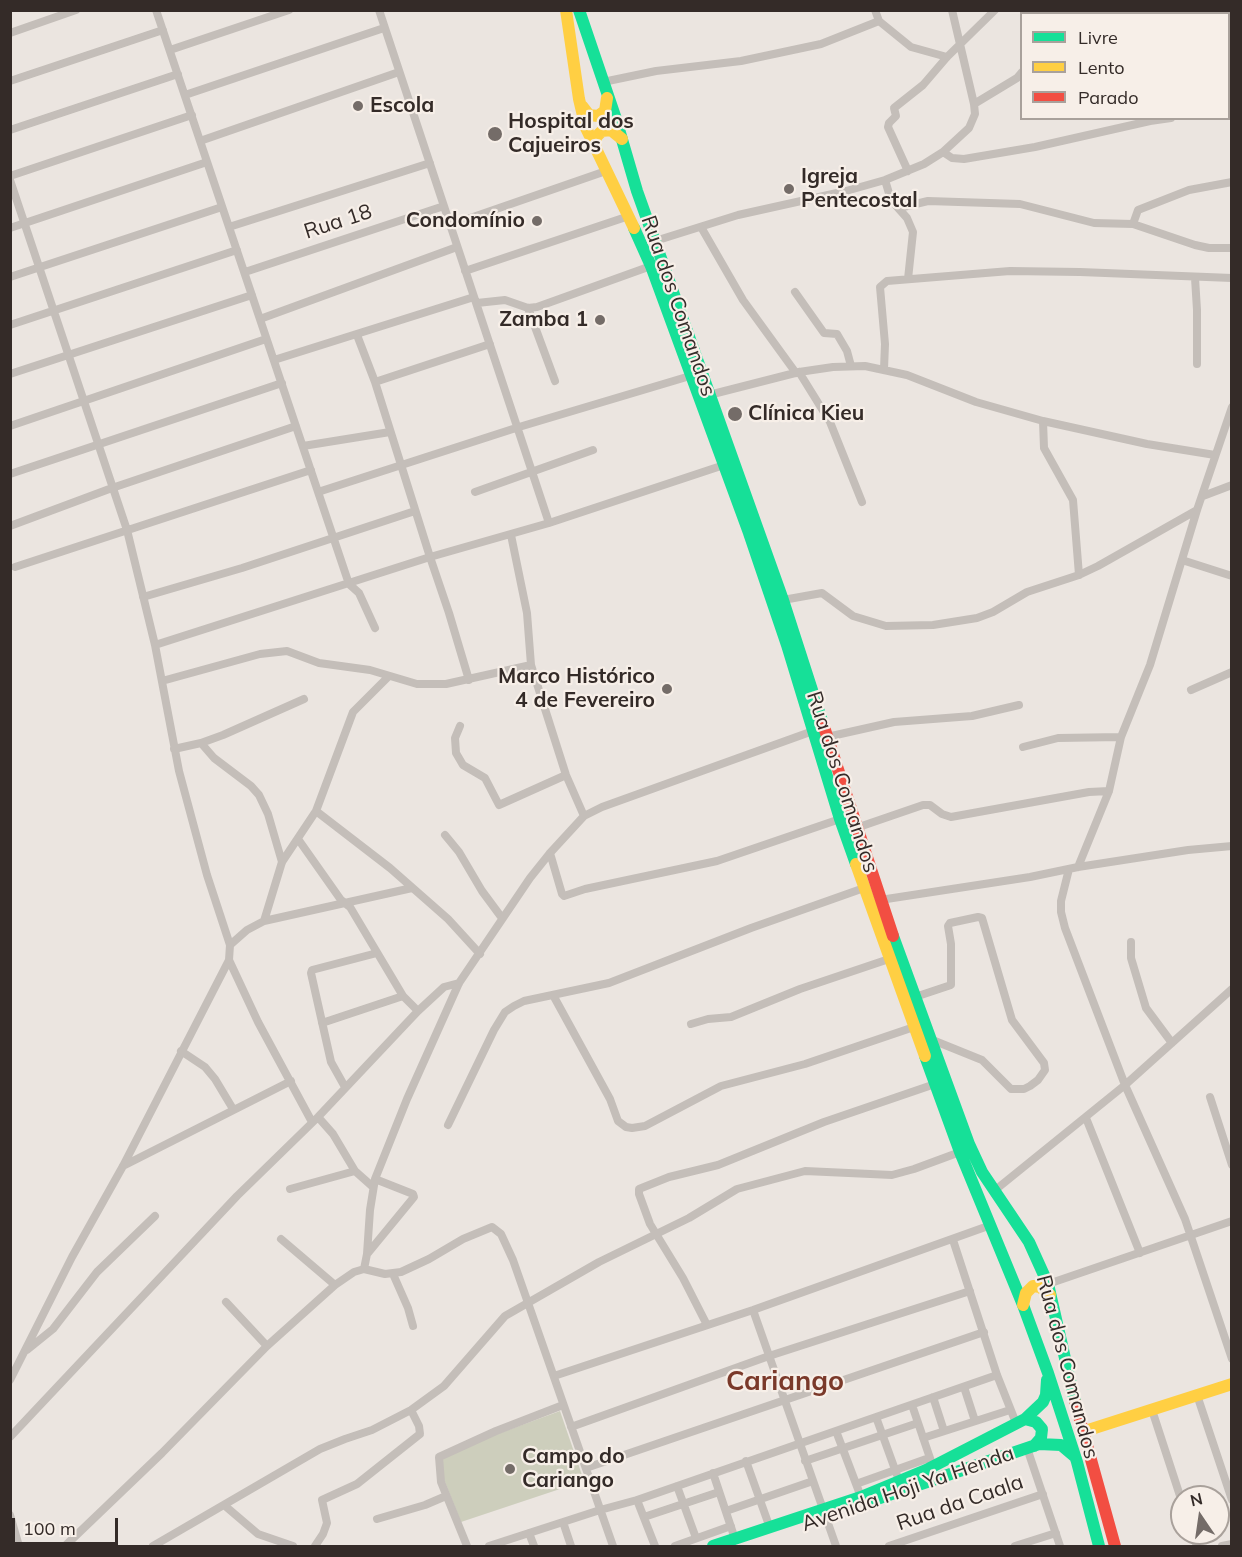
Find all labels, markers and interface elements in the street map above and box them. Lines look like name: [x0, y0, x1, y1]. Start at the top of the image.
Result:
legend: [1020, 12, 1230, 120]
text: Livre: [1078, 26, 1118, 49]
text: Lento: [1078, 56, 1125, 79]
text: Parado: [1078, 86, 1138, 109]
place label: Escola: [370, 93, 434, 119]
marker: Escola: [351, 99, 365, 113]
place label: Hospital dos Cajueiros: [508, 109, 634, 159]
marker: Hospital dos Cajueiros: [486, 125, 504, 143]
place label: Igreja Pentecostal: [801, 164, 918, 214]
marker: Igreja Pentecostal: [782, 182, 796, 196]
street label: Rua 18: [301, 199, 375, 245]
place label: Condomínio: [406, 208, 525, 234]
street label: Rua dos Comandos: [635, 212, 721, 400]
marker: Condomínio: [530, 214, 544, 228]
place label: Zamba 1: [499, 307, 588, 333]
marker: Zamba 1: [593, 313, 607, 327]
place label: Clínica Kieu: [748, 401, 864, 427]
marker: Clínica Kieu: [726, 405, 744, 423]
place label: Marco Histórico 4 de Fevereiro: [498, 664, 655, 714]
marker: Marco Histórico 4 de Fevereiro: [660, 682, 674, 696]
street label: Rua dos Comandos: [801, 688, 883, 876]
street label: Rua dos Comandos: [1030, 1272, 1104, 1462]
district label: Cariango: [726, 1366, 844, 1398]
street label: Avenida Hoji Ya Henda: [798, 1441, 1018, 1537]
place label: Campo do Cariango: [522, 1444, 625, 1494]
marker: Campo do Cariango: [503, 1462, 517, 1476]
street label: Rua da Caala: [893, 1470, 1027, 1536]
north arrow: [1170, 1485, 1230, 1545]
text: N: [1188, 1488, 1205, 1511]
scale bar: [15, 1506, 122, 1544]
text: 100 m: [23, 1517, 76, 1540]

